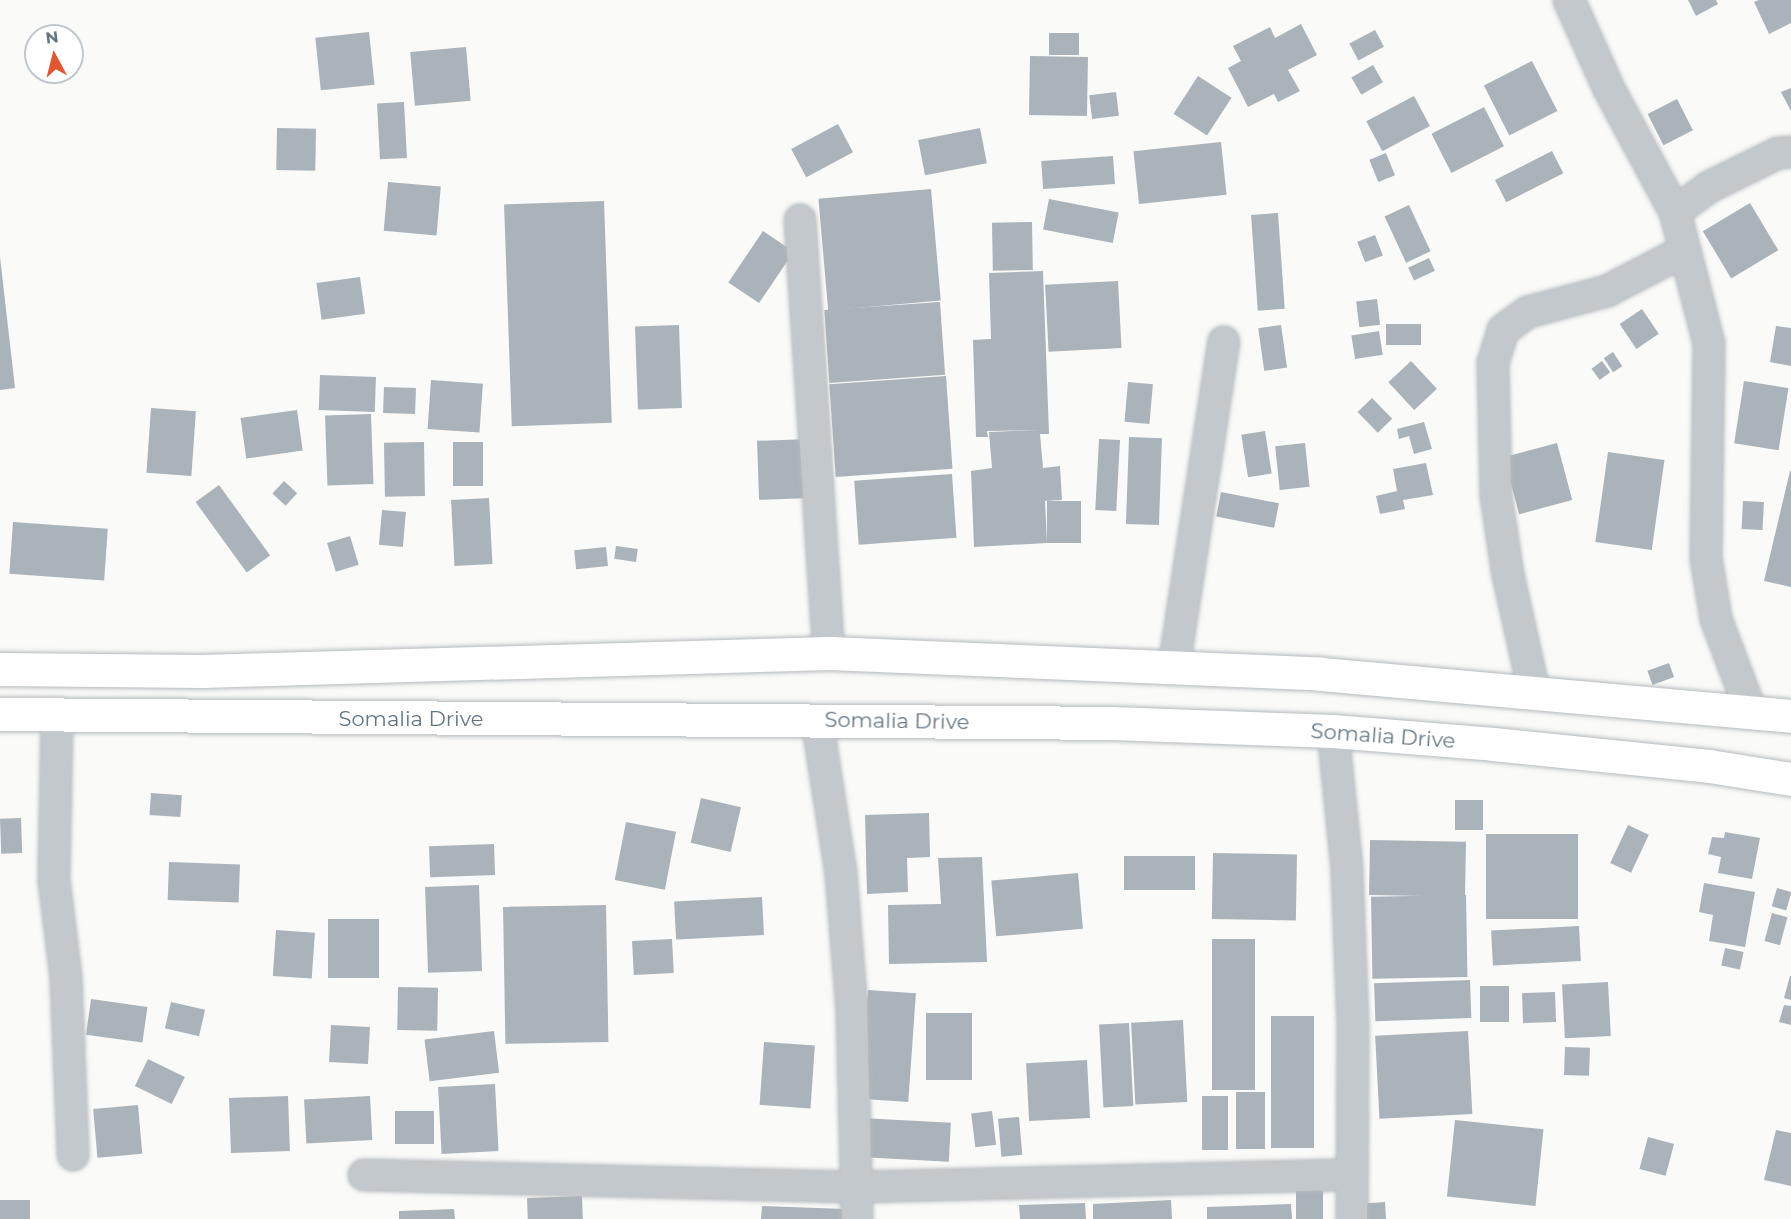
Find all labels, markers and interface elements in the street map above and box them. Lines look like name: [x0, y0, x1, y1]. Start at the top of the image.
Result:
north arrow: [24, 24, 84, 84]
text: N: [44, 27, 60, 48]
street label: Somalia Drive: [339, 706, 483, 732]
street label: Somalia Drive: [824, 707, 970, 735]
street label: Somalia Drive: [1310, 718, 1456, 754]

